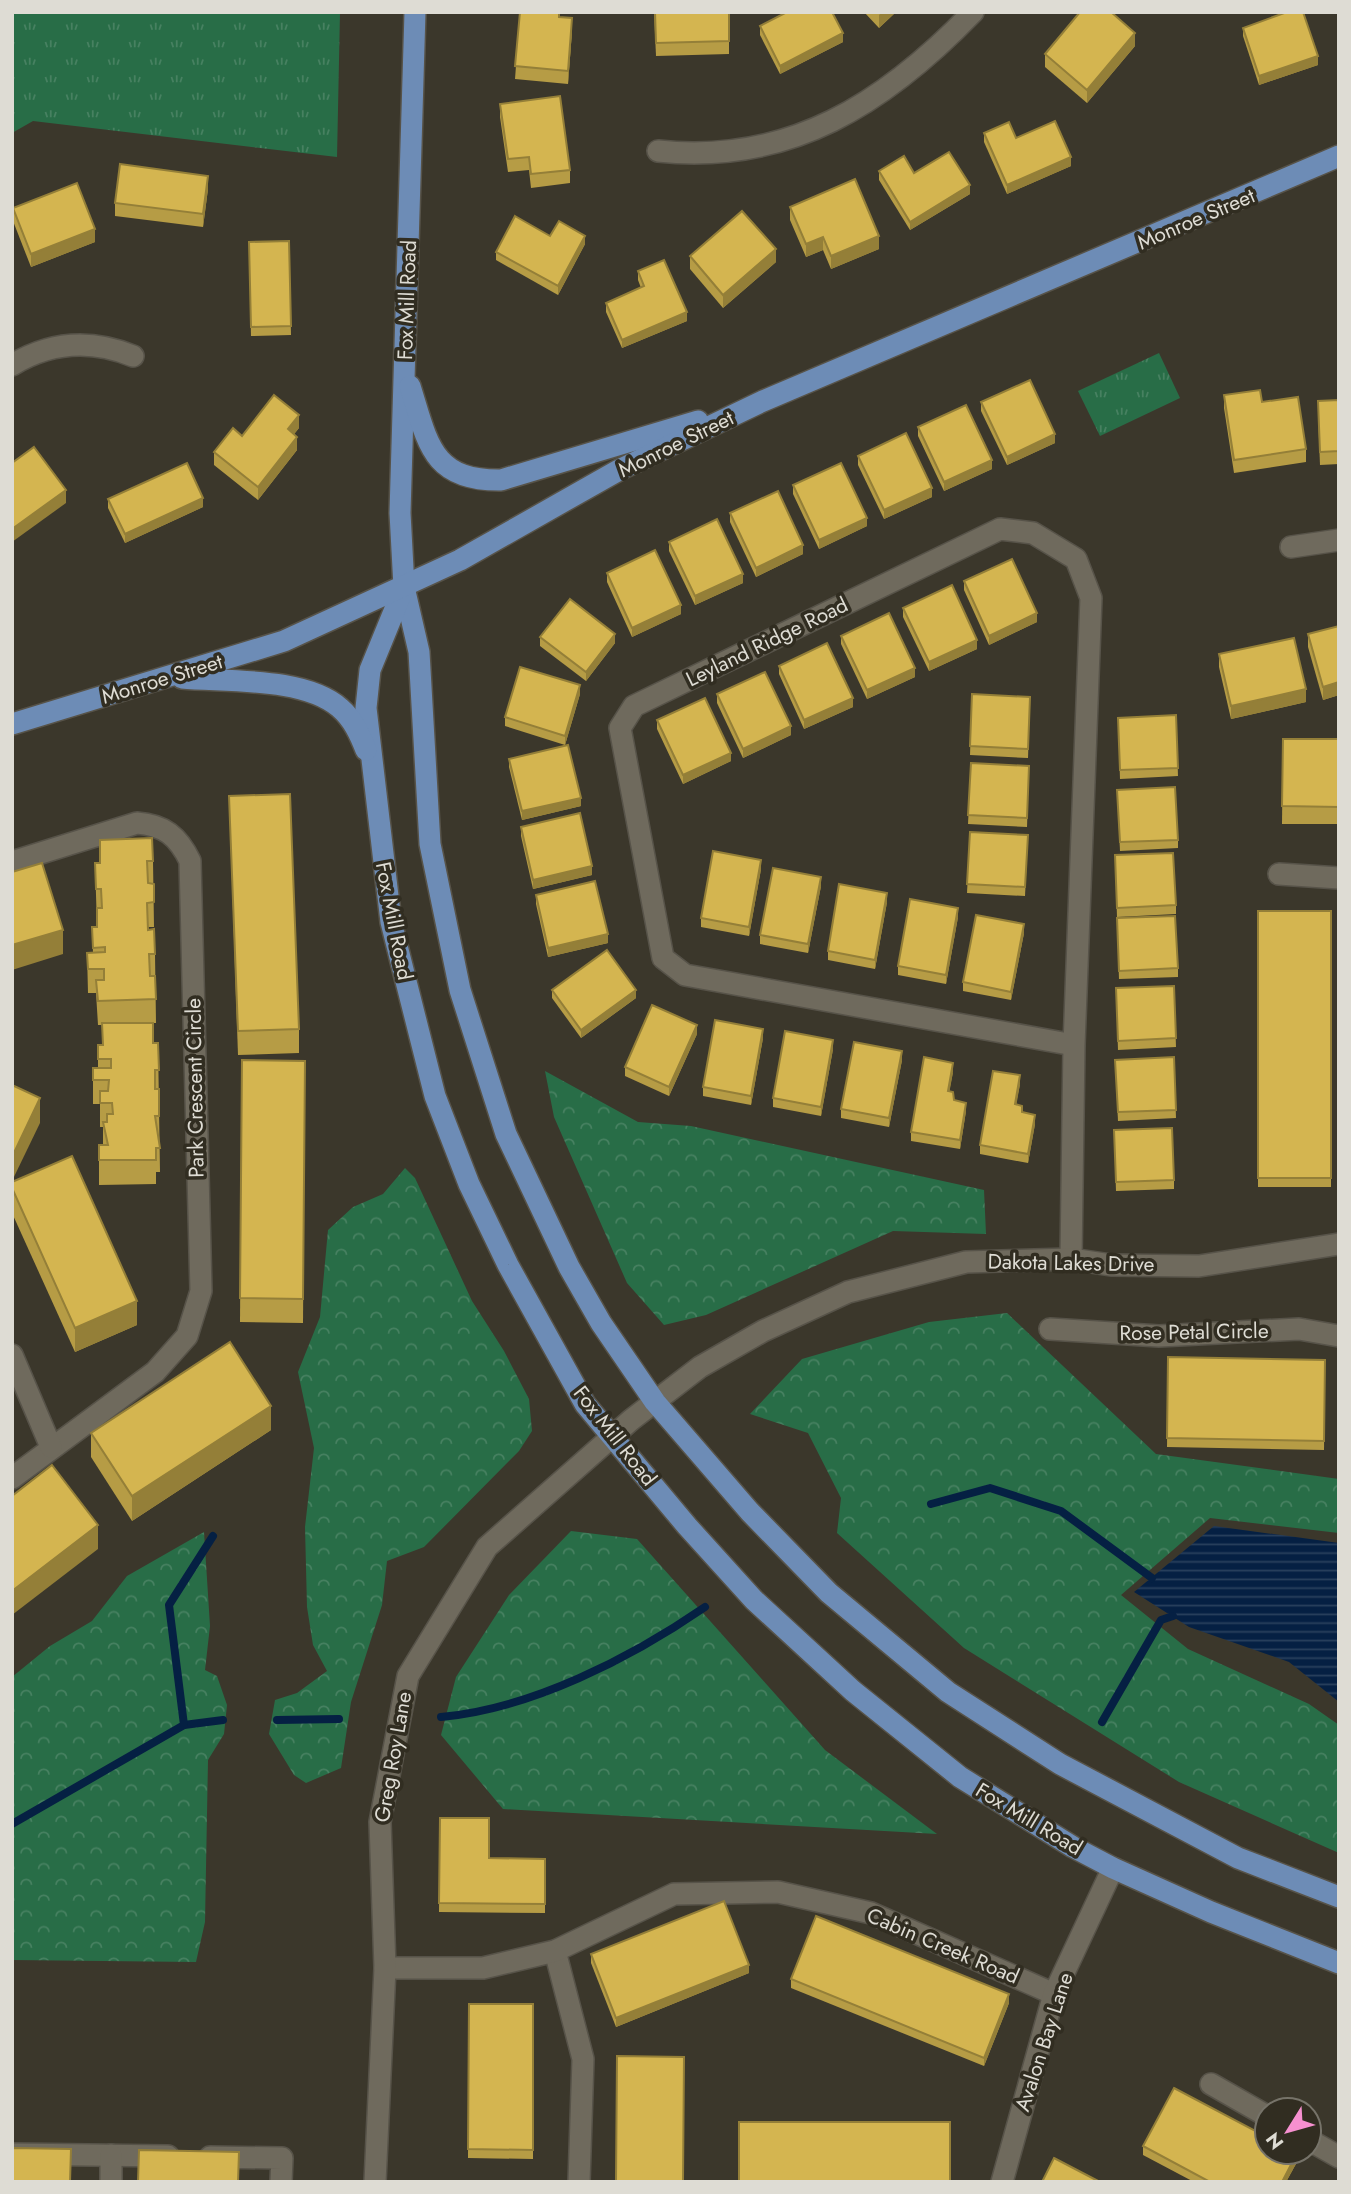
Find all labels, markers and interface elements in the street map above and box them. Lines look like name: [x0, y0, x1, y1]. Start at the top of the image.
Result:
street label: Monroe Street: [1133, 181, 1259, 257]
street label: Fox Mill Road: [390, 240, 424, 360]
street label: Monroe Street: [613, 403, 739, 485]
street label: Leyland Ridge Road: [681, 590, 853, 694]
street label: Monroe Street: [98, 646, 226, 712]
street label: Fox Mill Road: [368, 859, 420, 983]
street label: Park Crescent Circle: [178, 998, 212, 1178]
street label: Dakota Lakes Drive: [987, 1247, 1155, 1279]
street label: Rose Petal Circle: [1119, 1316, 1269, 1348]
street label: Fox Mill Road: [566, 1380, 664, 1492]
street label: Greg Roy Lane: [367, 1689, 419, 1825]
street label: Fox Mill Road: [970, 1775, 1088, 1863]
street label: Cabin Creek Road: [862, 1900, 1024, 1992]
street label: Avalon Bay Lane: [1007, 1969, 1081, 2115]
north arrow: [1253, 2096, 1323, 2166]
text: N: [1259, 2127, 1290, 2155]

